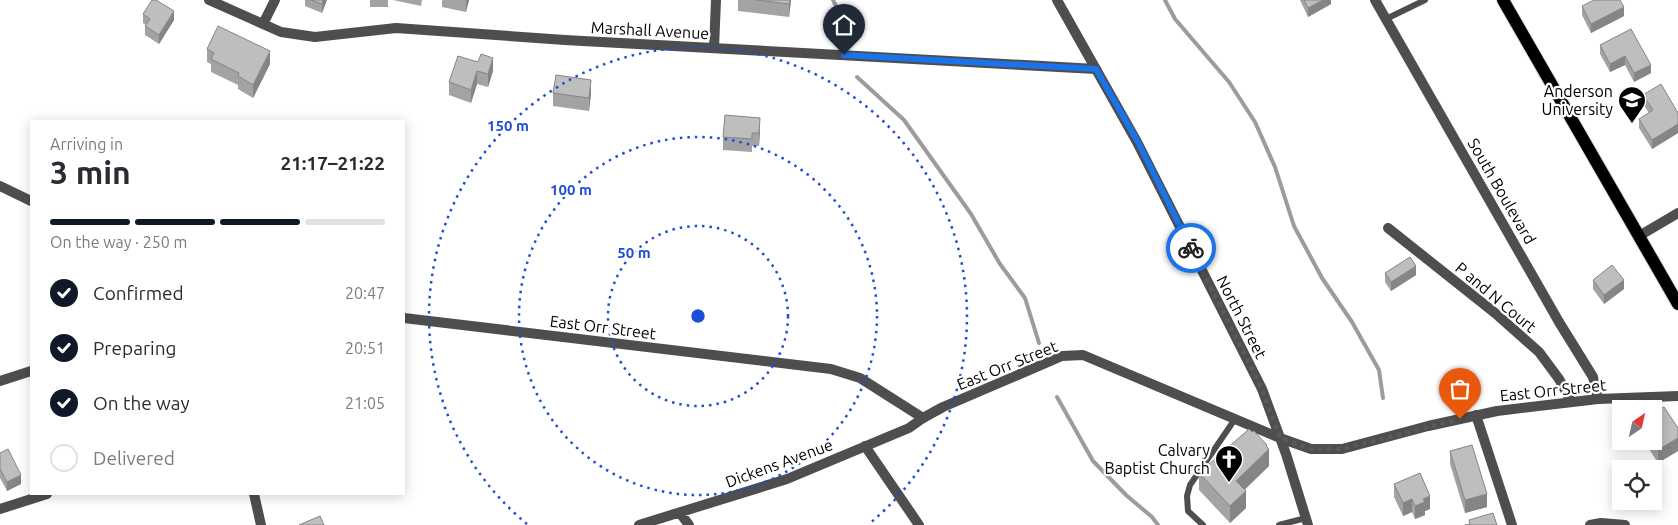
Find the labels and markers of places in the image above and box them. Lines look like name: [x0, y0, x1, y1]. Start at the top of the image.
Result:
pin: [823, 4, 865, 55]
place label: Anderson University: [1542, 82, 1613, 118]
school or university icon: Anderson University: [1617, 85, 1647, 124]
centre of rings: [689, 307, 707, 325]
pin: [1439, 368, 1481, 419]
place label: Calvary Baptist Church: [1104, 441, 1210, 477]
church icon: Calvary Baptist Church: [1214, 444, 1244, 483]

